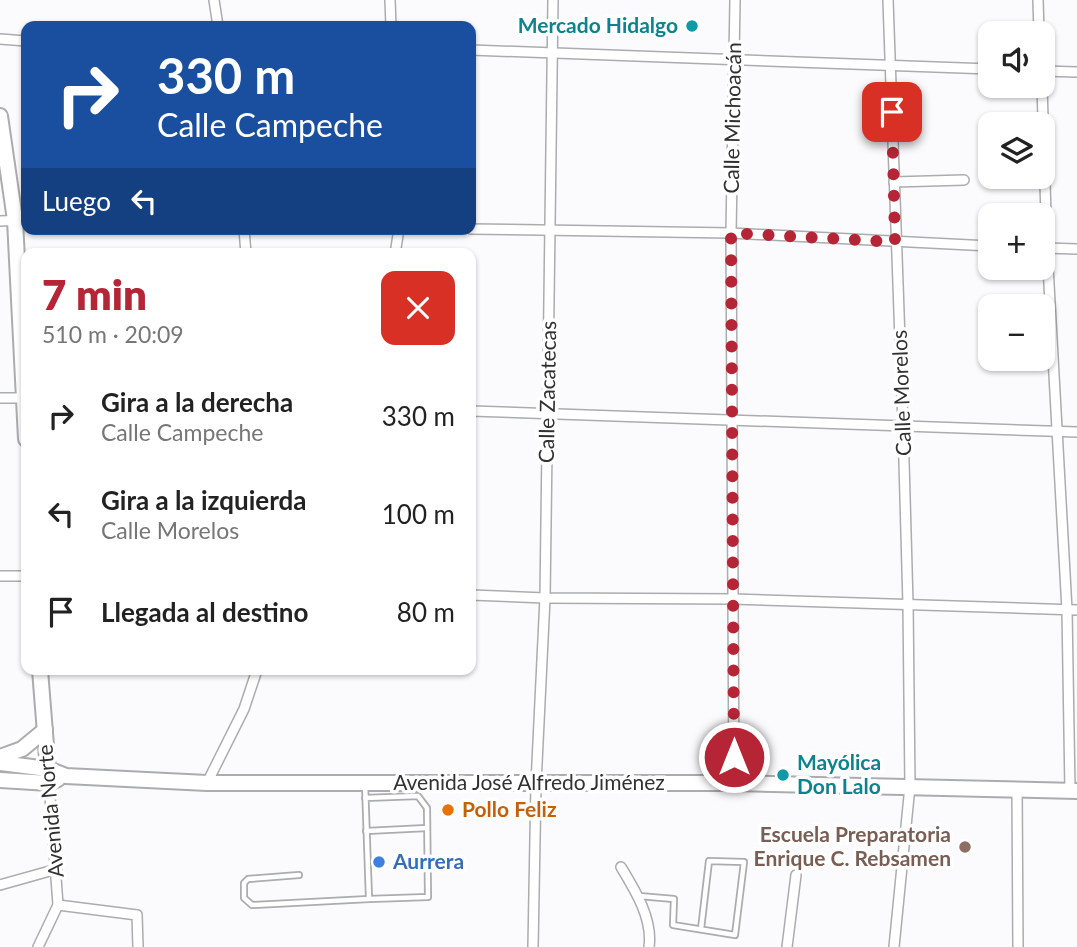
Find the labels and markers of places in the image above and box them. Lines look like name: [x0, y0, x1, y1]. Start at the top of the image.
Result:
place label: Mercado Hidalgo: [518, 12, 678, 37]
marker: Mercado Hidalgo: [684, 18, 700, 34]
pin: [862, 82, 922, 142]
place label: Mayólica Don Lalo: [797, 749, 881, 798]
marker: Mayólica Don Lalo: [775, 767, 791, 783]
place label: Pollo Feliz: [462, 796, 557, 821]
marker: Pollo Feliz: [440, 802, 456, 818]
place label: Escuela Preparatoria Enrique C. Rebsamen: [754, 821, 951, 870]
marker: Escuela Preparatoria Enrique C. Rebsamen: [957, 839, 973, 855]
place label: Aurrera: [392, 848, 464, 873]
marker: Aurrera: [371, 854, 387, 870]

